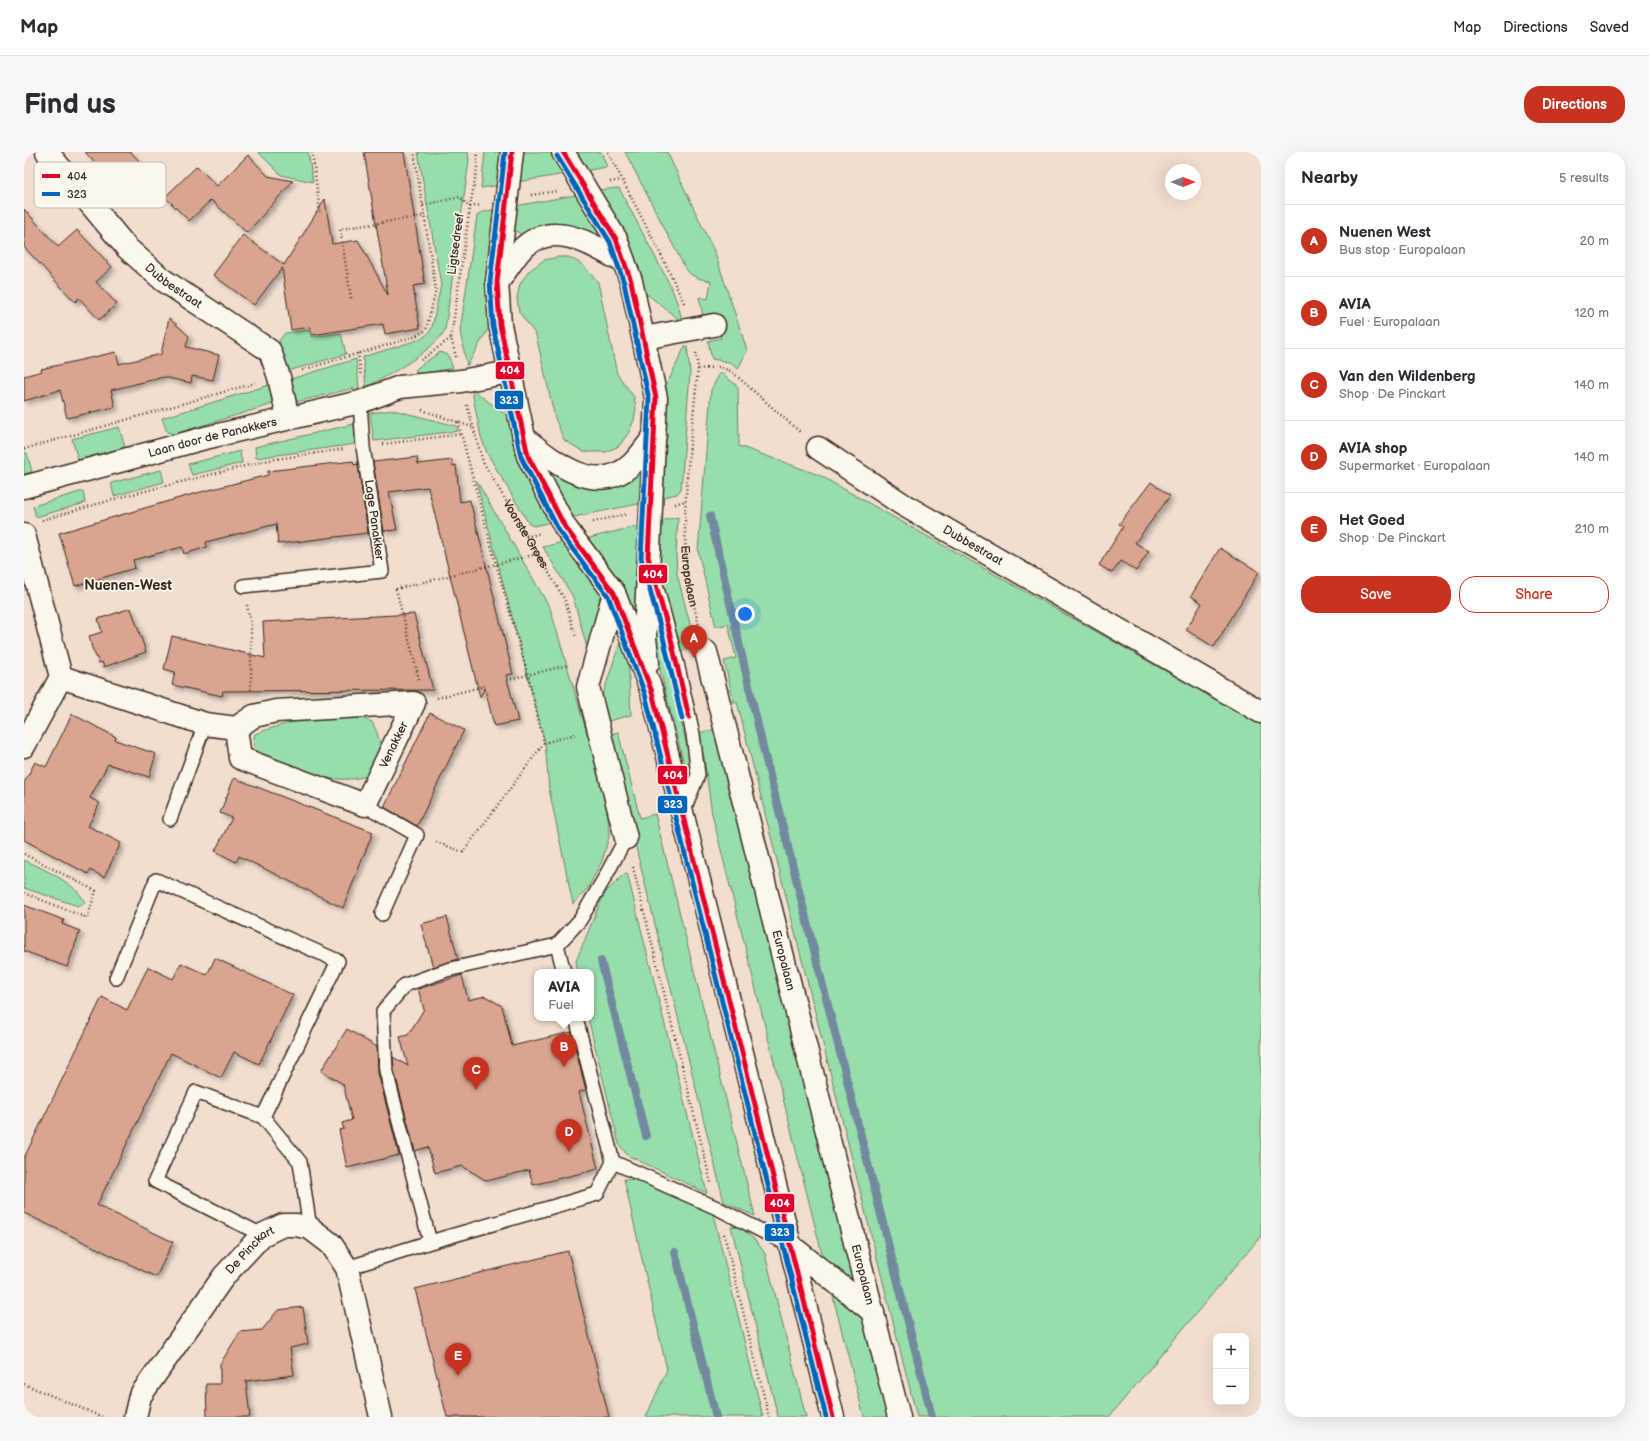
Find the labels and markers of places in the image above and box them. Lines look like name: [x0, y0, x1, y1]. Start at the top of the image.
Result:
pin: A: [681, 625, 707, 658]
pin: B: [551, 1034, 577, 1067]
pin: C: [463, 1057, 489, 1090]
pin: D: [556, 1119, 582, 1152]
pin: E: [445, 1343, 471, 1376]

